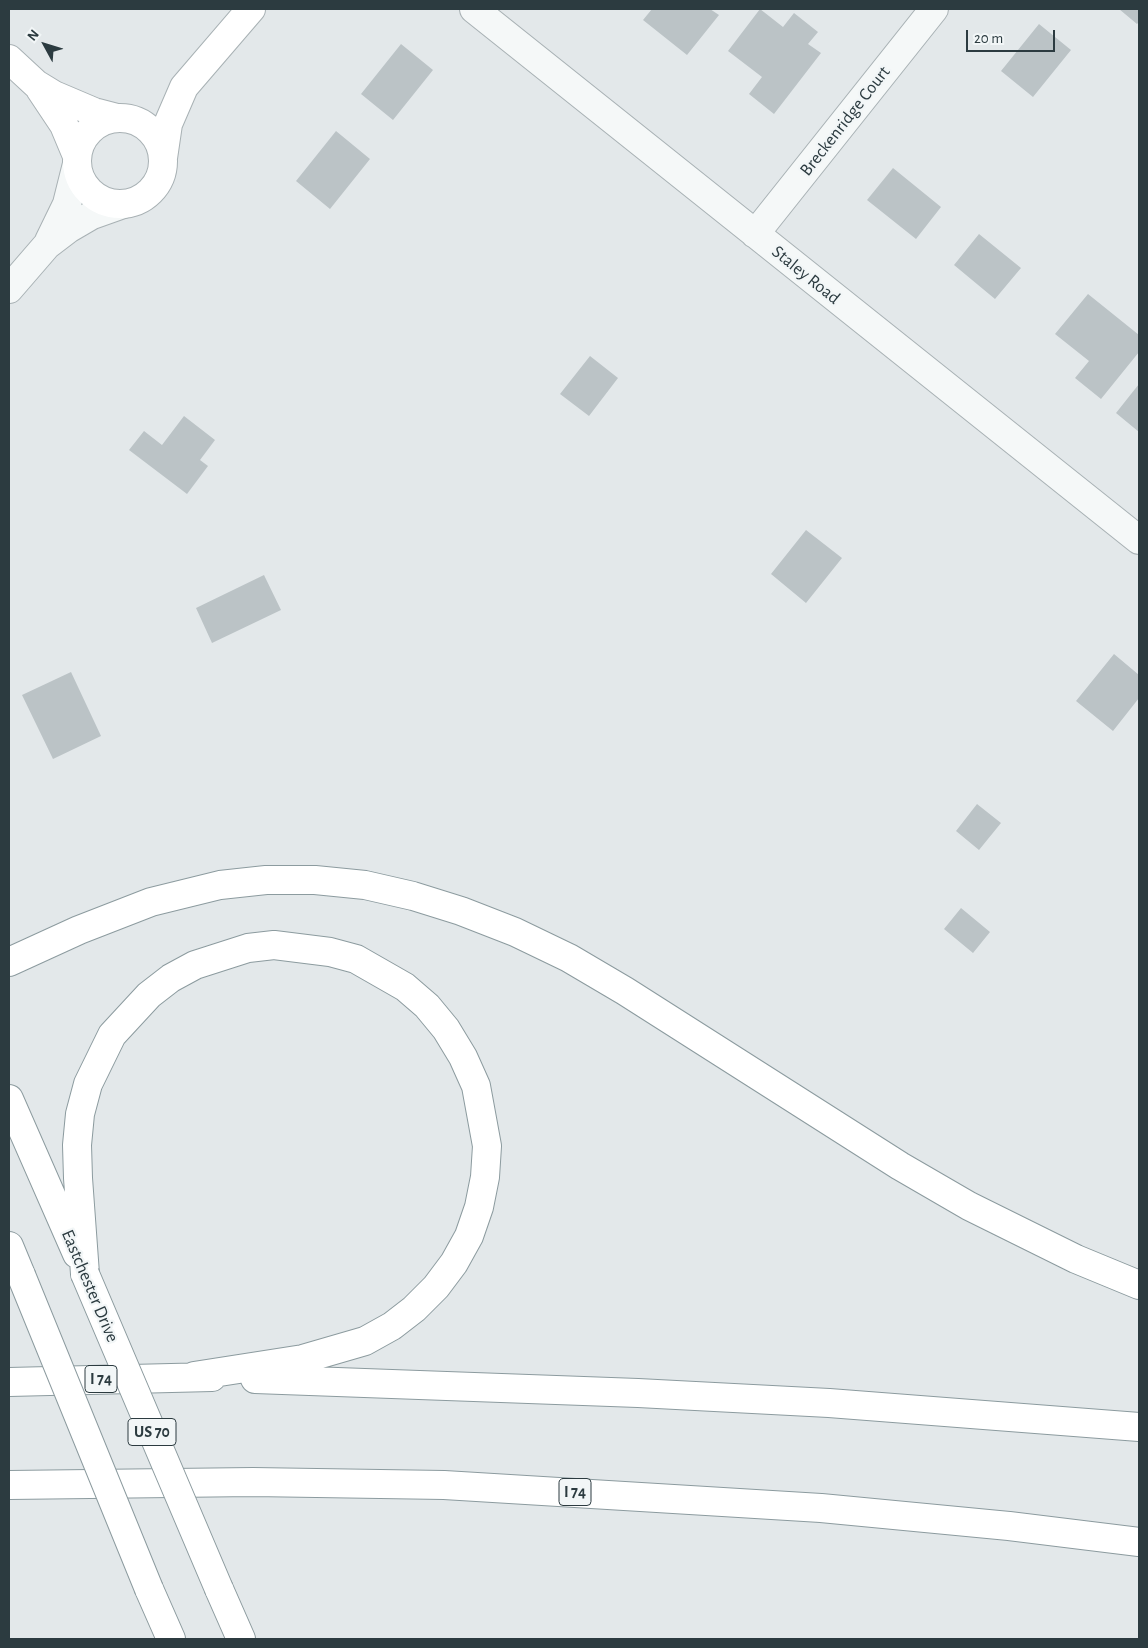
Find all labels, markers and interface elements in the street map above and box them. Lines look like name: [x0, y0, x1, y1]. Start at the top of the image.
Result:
north arrow: [20, 20, 70, 70]
scale bar: [968, 20, 1057, 52]
text: N: [25, 27, 42, 44]
text: 20 m: [974, 31, 1003, 46]
street label: Breckenridge Court: [795, 62, 895, 180]
street label: Staley Road: [767, 241, 845, 309]
street label: Eastchester Drive: [57, 1227, 123, 1345]
road number: I 74: [85, 1366, 117, 1392]
road number: US 70: [128, 1418, 176, 1445]
road number: I 74: [559, 1478, 591, 1505]

